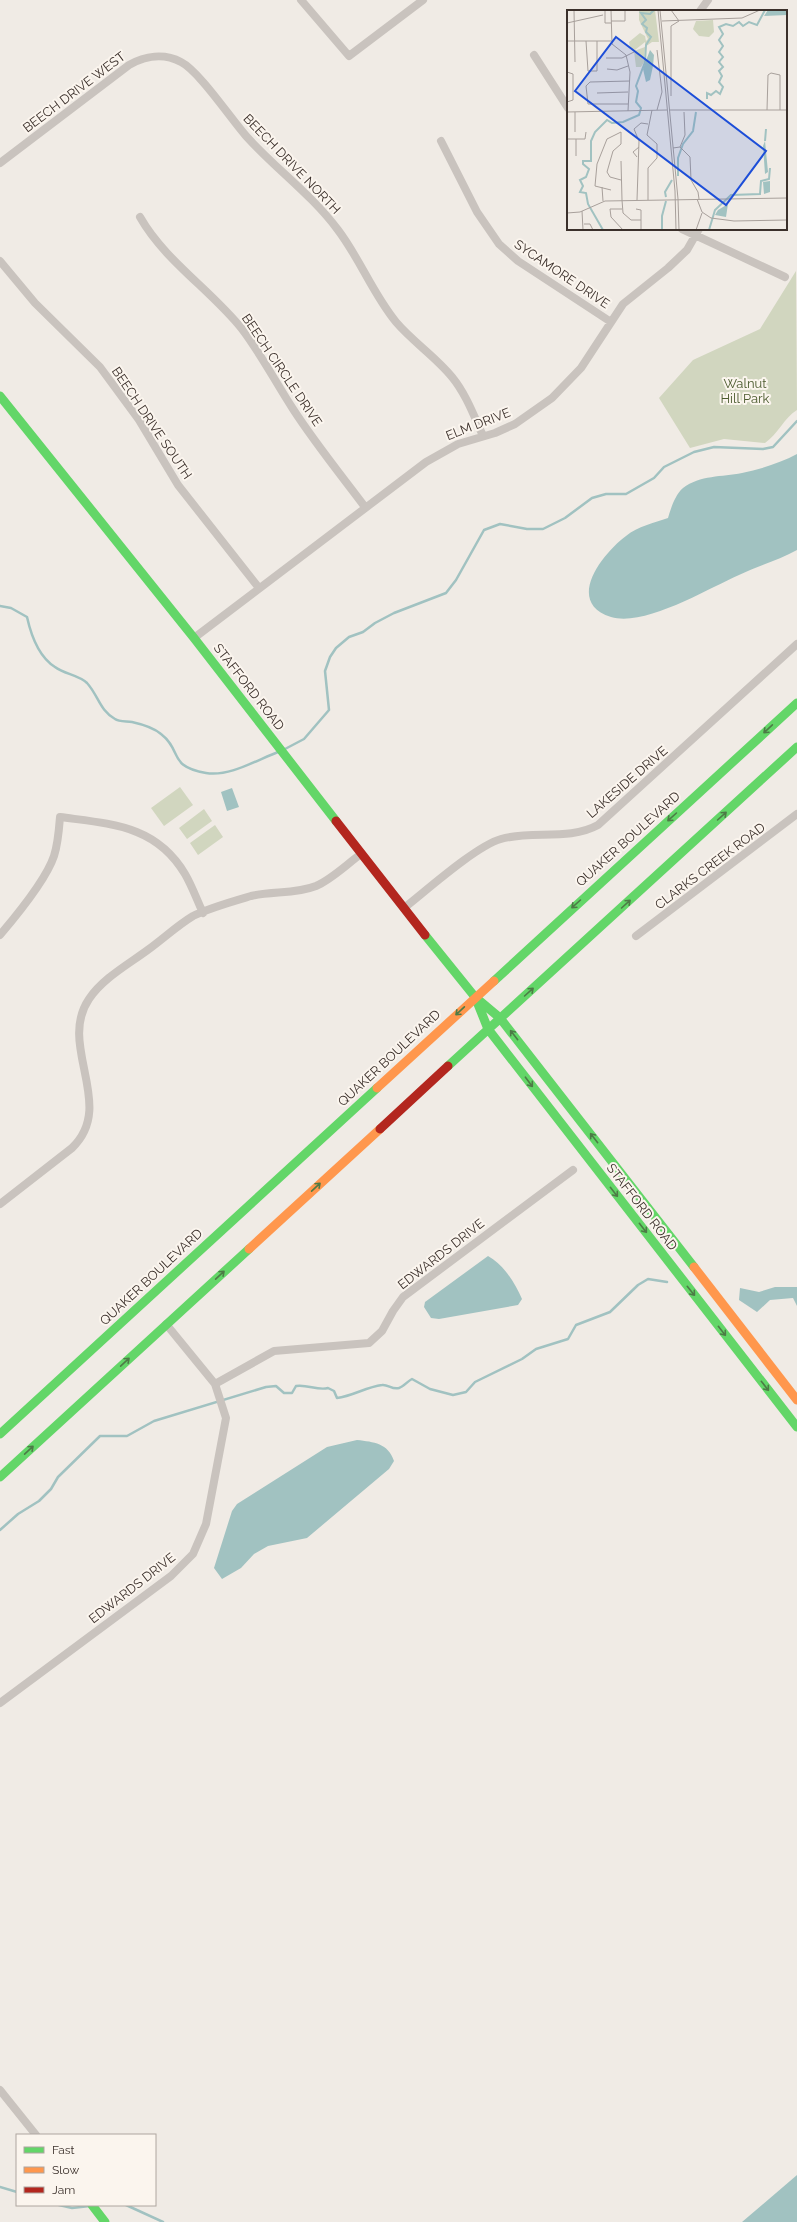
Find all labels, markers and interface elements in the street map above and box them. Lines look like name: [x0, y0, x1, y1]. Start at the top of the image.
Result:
inset map: [567, 10, 787, 230]
street label: BEECH DRIVE WEST: [20, 49, 128, 135]
street label: BEECH DRIVE NORTH: [240, 111, 344, 217]
street label: SYCAMORE DRIVE: [511, 237, 613, 312]
street label: BEECH CIRCLE DRIVE: [239, 311, 325, 429]
street label: BEECH DRIVE SOUTH: [109, 364, 195, 482]
park label: Walnut Hill Park: [721, 376, 770, 406]
street label: ELM DRIVE: [444, 405, 512, 443]
street label: STAFFORD ROAD: [211, 641, 287, 733]
one-way arrow: [763, 724, 773, 734]
street label: LAKESIDE DRIVE: [584, 743, 670, 821]
street label: QUAKER BOULEVARD: [573, 788, 683, 890]
one-way arrow: [668, 812, 678, 821]
one-way arrow: [716, 812, 727, 821]
street label: CLARKS CREEK ROAD: [652, 820, 768, 912]
one-way arrow: [571, 900, 581, 909]
one-way arrow: [621, 900, 631, 909]
one-way arrow: [524, 987, 535, 996]
one-way arrow: [455, 1006, 465, 1015]
street label: QUAKER BOULEVARD: [335, 1007, 443, 1109]
one-way arrow: [510, 1030, 518, 1041]
one-way arrow: [525, 1076, 533, 1087]
one-way arrow: [589, 1133, 598, 1144]
street label: STAFFORD ROAD: [604, 1161, 680, 1253]
one-way arrow: [311, 1182, 321, 1191]
one-way arrow: [610, 1187, 619, 1198]
street label: EDWARDS DRIVE: [395, 1216, 487, 1292]
one-way arrow: [638, 1223, 647, 1234]
street label: QUAKER BOULEVARD: [97, 1226, 205, 1328]
one-way arrow: [215, 1270, 225, 1279]
one-way arrow: [687, 1286, 696, 1297]
one-way arrow: [718, 1325, 727, 1336]
one-way arrow: [119, 1358, 130, 1367]
one-way arrow: [761, 1381, 769, 1392]
one-way arrow: [24, 1446, 34, 1455]
street label: EDWARDS DRIVE: [86, 1550, 178, 1626]
legend: [16, 2134, 156, 2206]
text: Fast: [52, 2143, 75, 2157]
text: Slow: [52, 2163, 79, 2177]
text: Jam: [52, 2183, 75, 2197]

